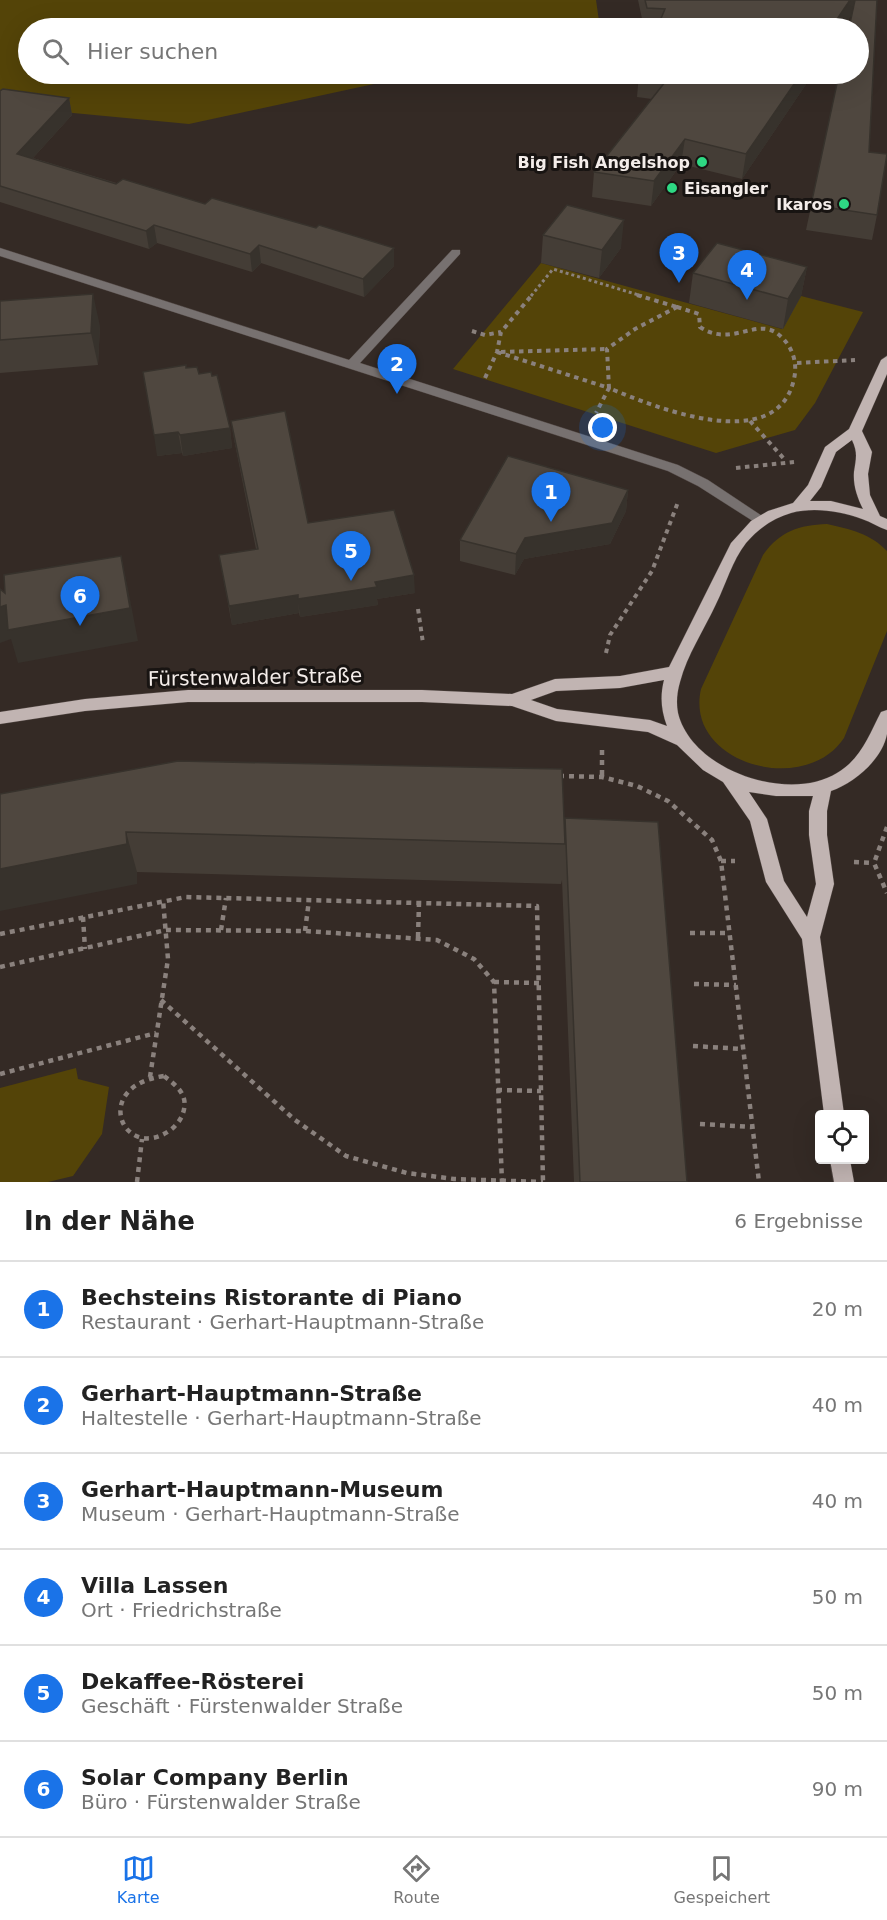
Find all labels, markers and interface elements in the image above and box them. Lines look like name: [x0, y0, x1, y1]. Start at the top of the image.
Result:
search box: [18, 18, 869, 84]
icon: search: [39, 35, 72, 68]
text: Hier suchen: [87, 39, 218, 64]
place label: Big Fish Angelshop: [517, 153, 690, 172]
marker: Big Fish Angelshop: [695, 155, 709, 169]
place label: Eisangler: [684, 179, 768, 198]
marker: Eisangler: [665, 181, 679, 195]
place label: Ikaros: [776, 195, 832, 214]
marker: Ikaros: [837, 197, 851, 211]
pin: 3: [660, 234, 698, 283]
pin: 4: [728, 250, 766, 300]
pin: 2: [378, 344, 416, 394]
your location: [588, 413, 617, 442]
pin: 1: [532, 472, 570, 522]
pin: 5: [332, 532, 370, 581]
pin: 6: [60, 576, 100, 626]
street label: Fürstenwalder Straße: [148, 663, 362, 691]
map controls: [815, 1110, 869, 1164]
button: locate: [815, 1110, 869, 1164]
text: In der Nähe: [24, 1206, 195, 1236]
text: 6 Ergebnisse: [734, 1209, 863, 1233]
text: Bechsteins Ristorante di Piano: [81, 1285, 462, 1310]
text: 1: [37, 1297, 50, 1321]
text: 20 m: [812, 1297, 863, 1321]
text: Restaurant · Gerhart-Hauptmann-Straße: [81, 1310, 484, 1334]
text: Gerhart-Hauptmann-Straße: [81, 1381, 422, 1406]
text: 2: [37, 1393, 50, 1417]
text: 40 m: [812, 1393, 863, 1417]
text: Haltestelle · Gerhart-Hauptmann-Straße: [81, 1406, 482, 1430]
text: Gerhart-Hauptmann-Museum: [81, 1477, 443, 1502]
text: 3: [37, 1489, 50, 1513]
text: 40 m: [812, 1489, 863, 1513]
text: Museum · Gerhart-Hauptmann-Straße: [81, 1502, 460, 1526]
text: Villa Lassen: [81, 1573, 228, 1598]
text: 4: [37, 1585, 50, 1609]
text: 50 m: [812, 1585, 863, 1609]
text: Ort · Friedrichstraße: [81, 1598, 282, 1622]
text: Dekaffee-Rösterei: [81, 1669, 304, 1694]
text: 5: [37, 1681, 50, 1705]
text: 50 m: [812, 1681, 863, 1705]
text: Geschäft · Fürstenwalder Straße: [81, 1694, 403, 1718]
text: Solar Company Berlin: [81, 1765, 349, 1790]
text: 6: [37, 1777, 50, 1801]
text: 90 m: [812, 1777, 863, 1801]
text: Büro · Fürstenwalder Straße: [81, 1790, 361, 1814]
tab: Karte: [117, 1852, 160, 1907]
tab: Route: [393, 1852, 440, 1907]
tab: Gespeichert: [673, 1852, 770, 1907]

